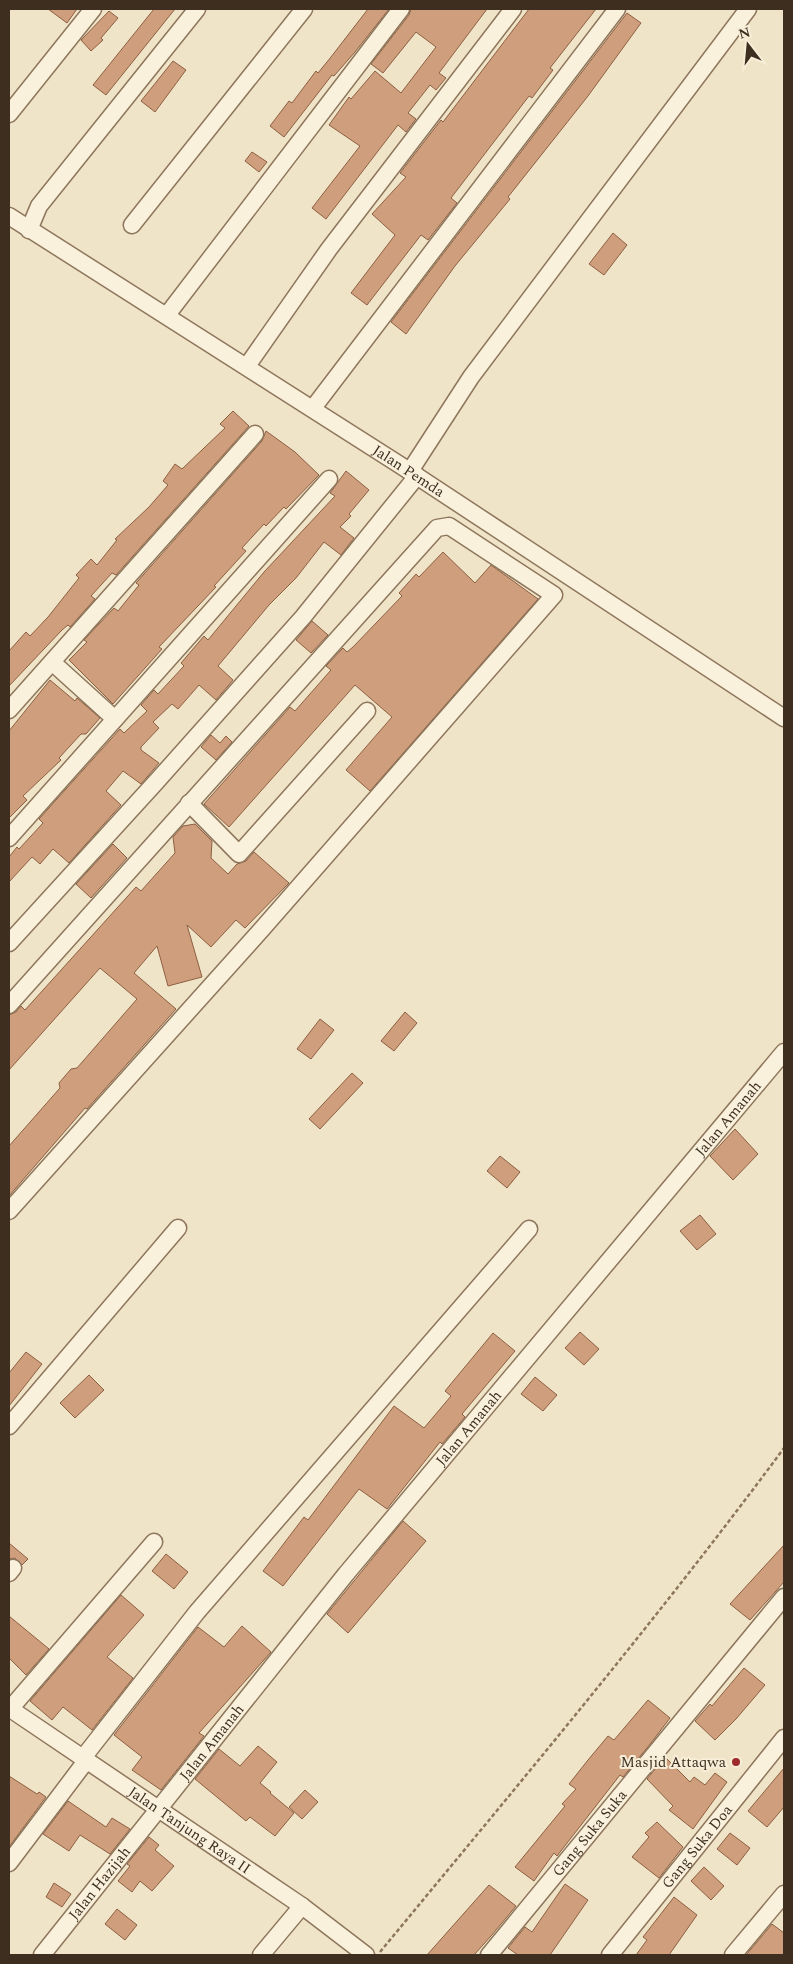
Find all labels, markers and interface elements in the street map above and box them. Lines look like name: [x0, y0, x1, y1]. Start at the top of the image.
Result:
north arrow: [723, 20, 773, 70]
text: N: [736, 21, 753, 45]
street label: Jalan Pemda: [368, 439, 450, 503]
street label: Jalan Amanah: [689, 1075, 767, 1162]
street label: Jalan Amanah: [430, 1385, 507, 1471]
street label: Jalan Amanah: [174, 1699, 250, 1786]
place label: Masjid Attaqwa: [621, 1751, 727, 1774]
marker: Masjid Attaqwa: [730, 1756, 742, 1768]
street label: Jalan Tanjung Raya II: [124, 1780, 256, 1880]
street label: Gang Suka Suka: [547, 1784, 633, 1882]
street label: Gang Suka Doa: [656, 1799, 738, 1894]
street label: Jalan Hazijah: [63, 1841, 136, 1925]

